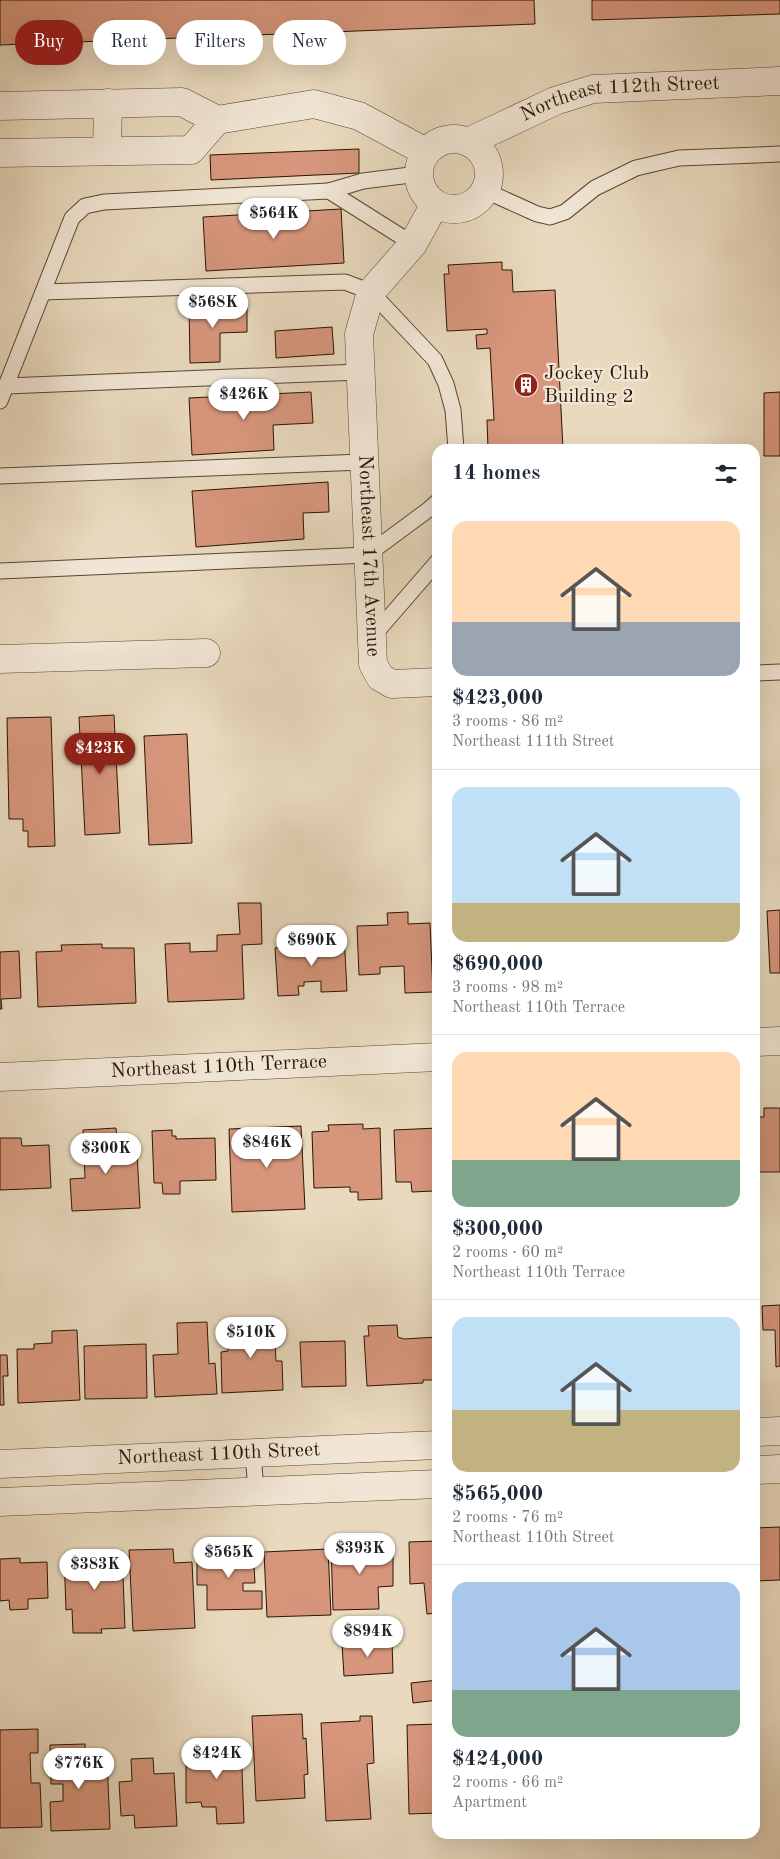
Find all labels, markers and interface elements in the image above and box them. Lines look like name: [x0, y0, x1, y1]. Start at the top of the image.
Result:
chip: Buy: [15, 20, 83, 65]
chip: Rent: [93, 20, 166, 65]
chip: Filters: [176, 20, 263, 65]
chip: New: [273, 20, 346, 65]
street label: Northeast 112th Street: [517, 74, 720, 126]
pin: $564K: [239, 198, 309, 240]
text: $564K: [249, 206, 299, 222]
pin: $568K: [178, 286, 248, 329]
text: $568K: [188, 295, 238, 311]
place label: Jockey Club Building 2: [544, 364, 649, 407]
building icon: Jockey Club Building 2: [513, 372, 539, 398]
pin: $426K: [209, 378, 279, 421]
text: $426K: [219, 387, 269, 403]
street label: Northeast 17th Avenue: [354, 454, 383, 657]
icon: filters: [712, 460, 740, 488]
text: 14 homes: [452, 463, 540, 484]
icon: home: [551, 554, 641, 644]
text: $423,000: [452, 688, 543, 709]
text: 3 rooms · 86 m²: [452, 714, 563, 730]
pin: $423K: [65, 732, 135, 775]
text: Northeast 111th Street: [452, 734, 614, 750]
text: $423K: [75, 741, 125, 757]
icon: home: [551, 819, 641, 909]
pin: $690K: [277, 924, 347, 967]
text: $690K: [287, 933, 337, 949]
text: $690,000: [452, 954, 543, 975]
text: 3 rooms · 98 m²: [452, 980, 563, 996]
text: Northeast 110th Terrace: [452, 1000, 625, 1016]
street label: Northeast 110th Terrace: [110, 1052, 327, 1082]
icon: home: [551, 1084, 641, 1174]
pin: $846K: [232, 1126, 302, 1169]
pin: $300K: [71, 1132, 141, 1175]
text: $846K: [242, 1135, 292, 1151]
text: $300K: [81, 1141, 131, 1157]
text: $300,000: [452, 1219, 543, 1240]
text: 2 rooms · 60 m²: [452, 1245, 563, 1261]
text: Northeast 110th Terrace: [452, 1265, 625, 1281]
pin: $510K: [216, 1316, 286, 1359]
text: $510K: [226, 1325, 276, 1341]
icon: home: [551, 1349, 641, 1439]
street label: Northeast 110th Street: [117, 1440, 321, 1469]
text: $565,000: [452, 1484, 543, 1505]
text: 2 rooms · 76 m²: [452, 1510, 563, 1526]
text: Northeast 110th Street: [452, 1530, 614, 1546]
pin: $393K: [325, 1532, 395, 1575]
pin: $565K: [194, 1536, 264, 1579]
text: $393K: [335, 1541, 385, 1557]
text: $565K: [204, 1545, 254, 1561]
pin: $383K: [60, 1548, 130, 1591]
text: $383K: [70, 1557, 120, 1573]
icon: home: [551, 1614, 641, 1704]
pin: $894K: [333, 1616, 403, 1658]
text: $894K: [343, 1624, 393, 1640]
pin: $424K: [182, 1738, 252, 1780]
text: $424K: [192, 1746, 242, 1762]
pin: $776K: [44, 1748, 114, 1790]
text: $424,000: [452, 1749, 543, 1770]
text: $776K: [54, 1756, 104, 1772]
text: 2 rooms · 66 m²: [452, 1775, 563, 1791]
text: Apartment: [452, 1795, 527, 1811]

